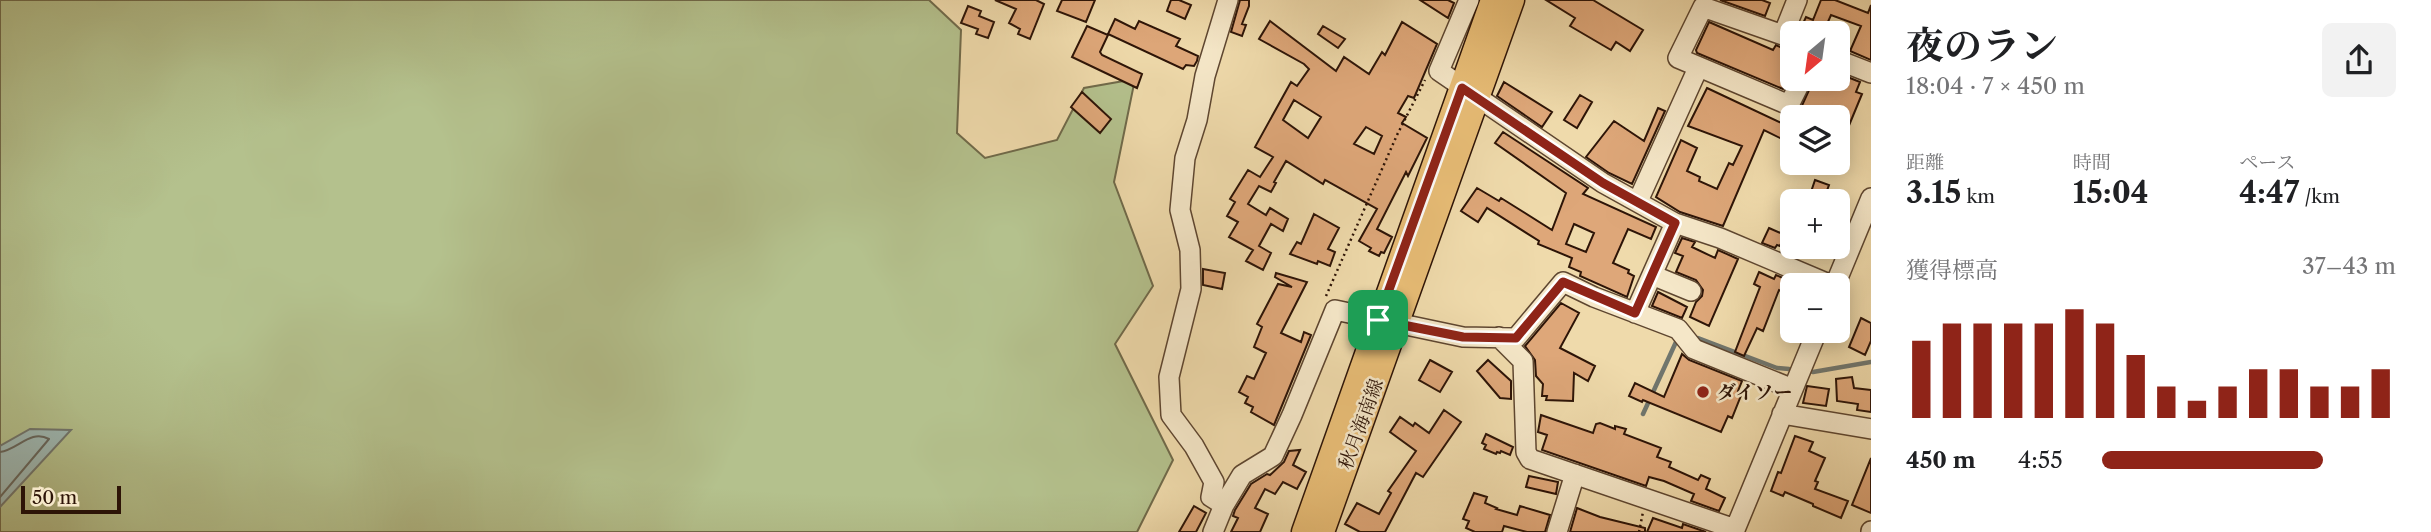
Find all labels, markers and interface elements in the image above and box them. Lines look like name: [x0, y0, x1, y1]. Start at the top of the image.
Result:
north arrow: [1780, 21, 1850, 91]
map controls: [1780, 21, 1850, 343]
text: 夜のラン: [1906, 22, 2058, 69]
button: share: [2322, 23, 2396, 97]
text: 18:04 · 7 × 450 m: [1906, 72, 2085, 100]
button: layers: [1780, 105, 1850, 175]
text: 距離: [1906, 151, 1944, 174]
text: 時間: [2073, 151, 2111, 174]
text: ペース: [2239, 151, 2295, 174]
text: 3.15: [1906, 174, 1961, 211]
text: 15:04: [2073, 174, 2149, 211]
text: 4:47: [2239, 174, 2299, 211]
text: km: [1961, 185, 1995, 208]
text: /km: [2299, 185, 2340, 208]
button: +: [1780, 189, 1850, 259]
text: 37–43 m: [2302, 252, 2396, 280]
text: 獲得標高: [1906, 256, 1998, 284]
button: −: [1780, 273, 1850, 343]
pin: [1348, 290, 1408, 350]
icon: arrive: [1359, 301, 1397, 339]
street label: 秋月海南線: [1334, 375, 1388, 473]
place label: ダイソー: [1717, 381, 1793, 404]
marker: ダイソー: [1695, 384, 1711, 400]
text: 450 m: [1906, 446, 1976, 474]
text: 4:55: [2018, 446, 2063, 474]
scale bar: [21, 483, 121, 515]
text: 50 m: [32, 486, 77, 509]

